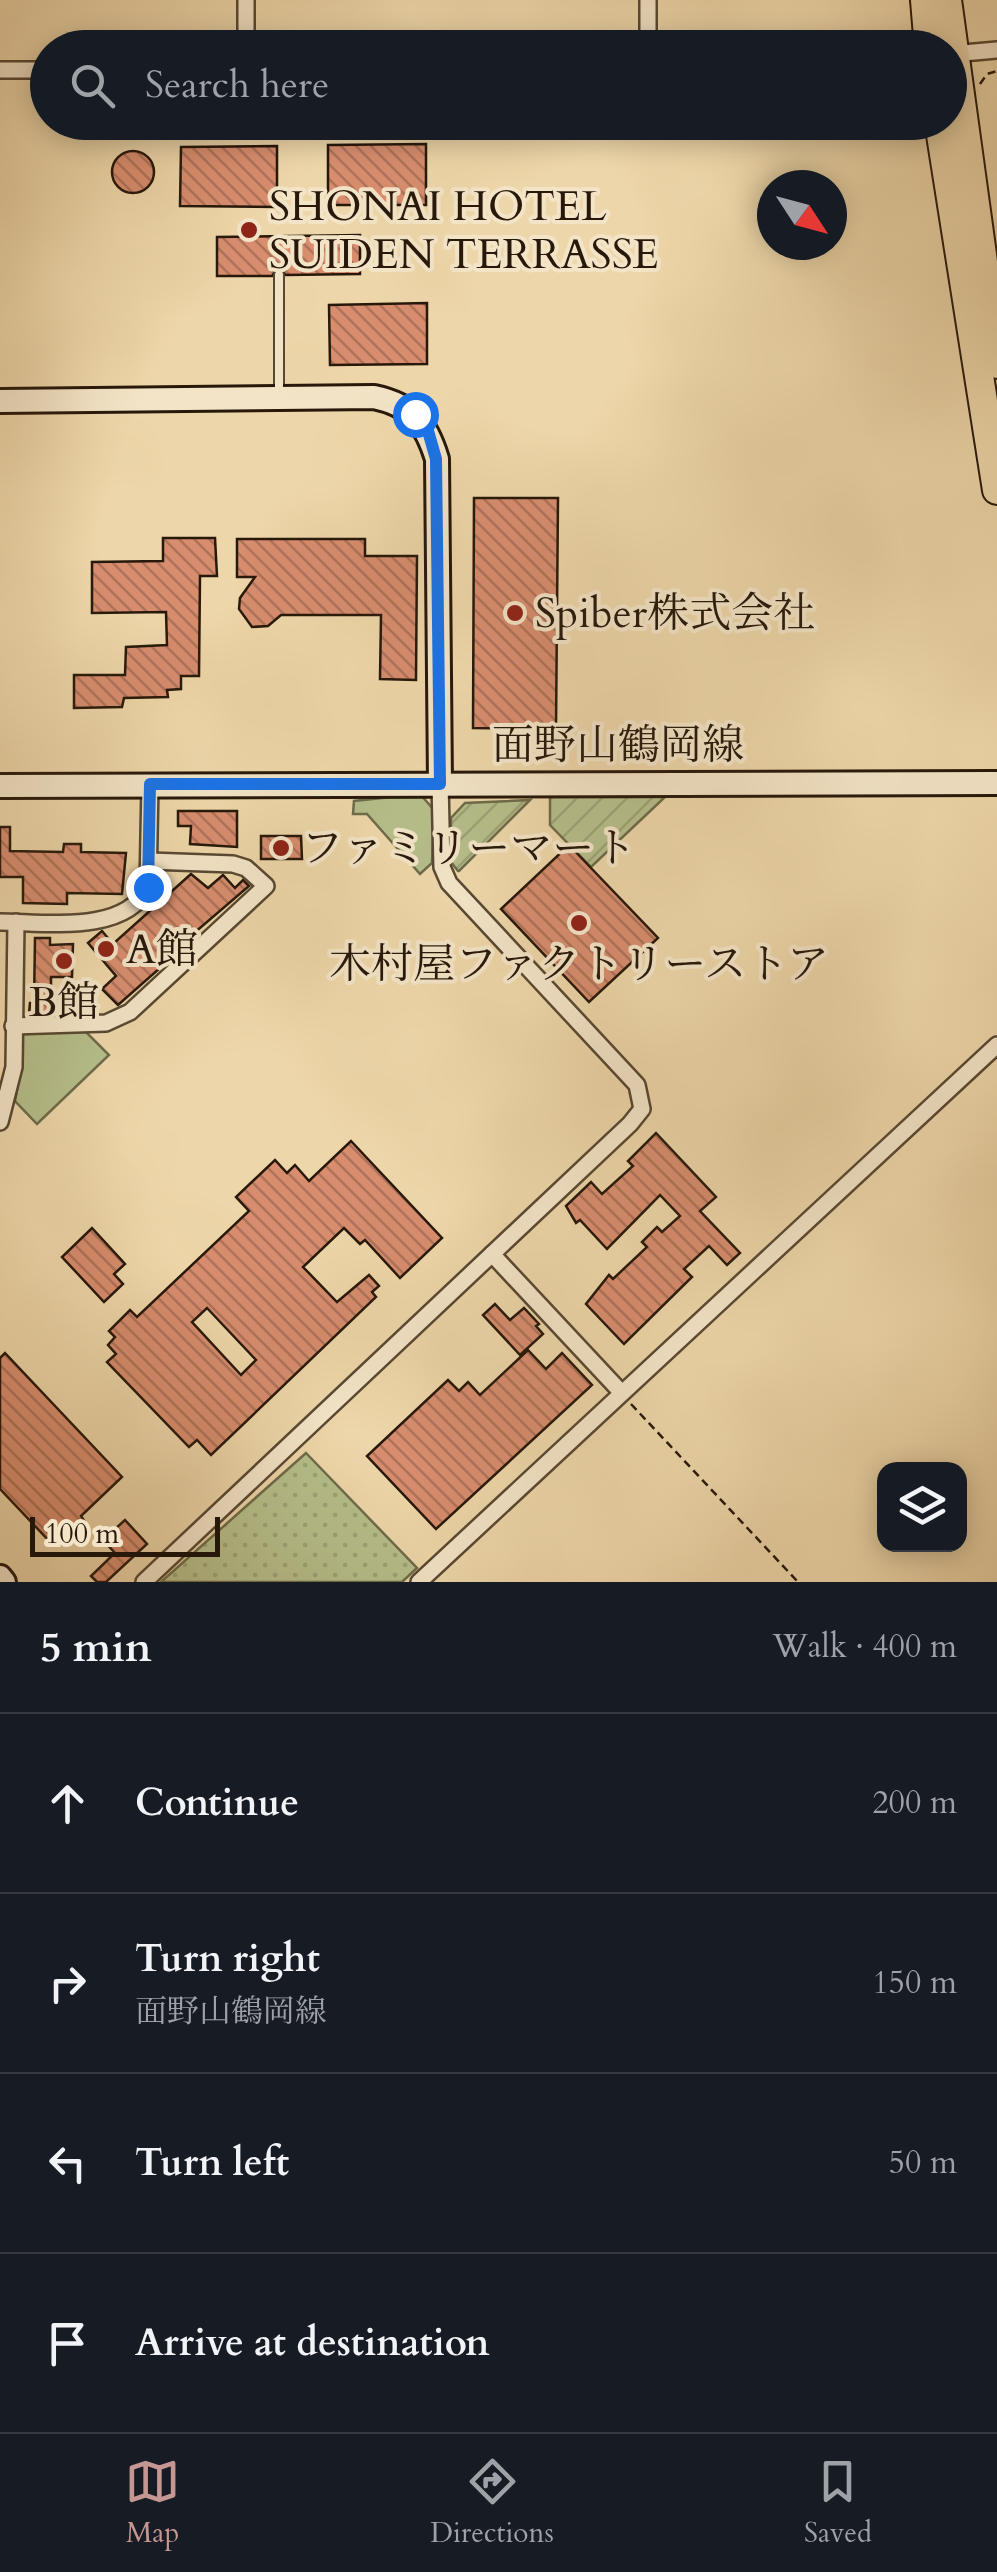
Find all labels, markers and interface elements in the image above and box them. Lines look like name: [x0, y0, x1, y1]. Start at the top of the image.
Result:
search box: [30, 30, 967, 140]
icon: search: [65, 58, 120, 113]
text: Search here: [145, 59, 329, 111]
north arrow: [757, 170, 847, 260]
place label: SHONAI HOTEL SUIDEN TERRASSE: [269, 178, 659, 283]
marker: SHONAI HOTEL SUIDEN TERRASSE: [238, 219, 260, 241]
route start: [393, 392, 439, 438]
place label: Spiber株式会社: [535, 585, 815, 642]
marker: Spiber株式会社: [504, 602, 526, 624]
street label: 面野山鶴岡線: [492, 717, 744, 774]
place label: ファミリーマート: [301, 820, 636, 877]
marker: ファミリーマート: [270, 837, 292, 859]
route end: [126, 865, 172, 911]
marker: 木村屋ファクトリーストア: [568, 912, 590, 934]
place label: A館: [126, 921, 198, 978]
place label: 木村屋ファクトリーストア: [329, 936, 829, 993]
marker: A館: [95, 938, 117, 960]
marker: B館: [53, 950, 75, 972]
place label: B館: [29, 974, 99, 1031]
map controls: [877, 1462, 967, 1552]
button: layers: [877, 1462, 967, 1552]
scale bar: [30, 1512, 220, 1556]
text: 100 m: [45, 1515, 119, 1553]
text: 5 min: [40, 1619, 152, 1676]
text: Walk · 400 m: [772, 1625, 957, 1669]
icon: ahead: [40, 1776, 95, 1831]
text: Continue: [135, 1777, 299, 1829]
text: 200 m: [872, 1781, 957, 1825]
text: Turn right: [135, 1933, 320, 1985]
icon: right: [40, 1956, 95, 2011]
text: 150 m: [872, 1961, 957, 2005]
text: 面野山鶴岡線: [135, 1990, 327, 2034]
icon: left: [40, 2136, 95, 2191]
text: Turn left: [135, 2137, 289, 2189]
text: 50 m: [889, 2141, 957, 2185]
icon: arrive: [40, 2316, 95, 2371]
text: Arrive at destination: [135, 2317, 490, 2369]
tab: Map: [125, 2454, 180, 2552]
tab: Directions: [430, 2454, 554, 2552]
tab: Saved: [804, 2454, 872, 2552]

